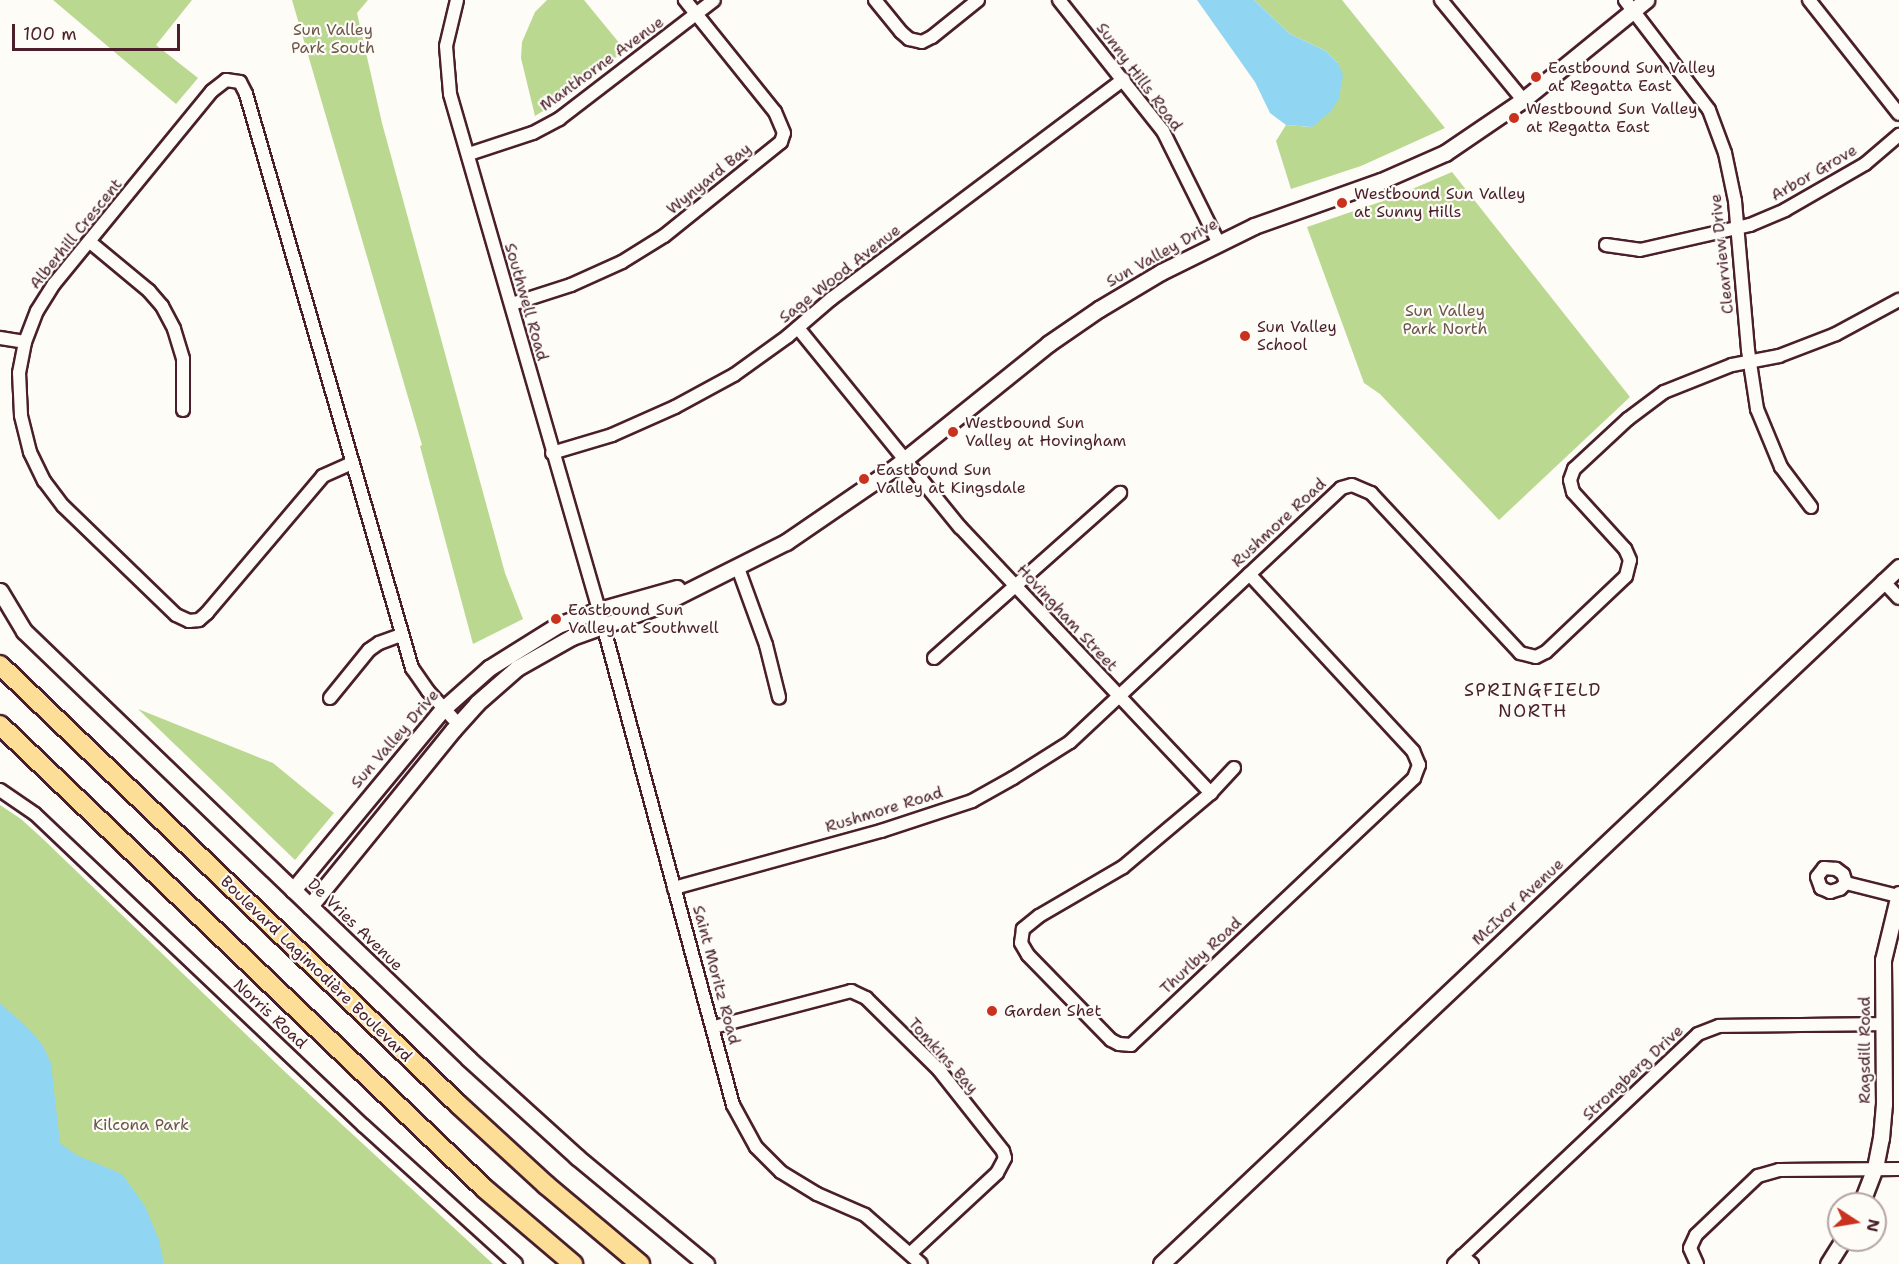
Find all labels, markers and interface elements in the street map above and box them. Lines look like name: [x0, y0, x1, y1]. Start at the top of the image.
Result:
scale bar: [15, 12, 183, 50]
street label: Manthorne Avenue: [536, 13, 668, 115]
street label: Sunny Hills Road: [1092, 19, 1186, 135]
park label: Sun Valley Park South: [291, 20, 375, 58]
text: 100 m: [23, 22, 77, 46]
place label: Eastbound Sun Valley at Regatta East: [1548, 58, 1715, 96]
marker: Eastbound Sun Valley at Regatta East: [1529, 70, 1543, 84]
place label: Westbound Sun Valley at Regatta East: [1526, 99, 1697, 137]
marker: Westbound Sun Valley at Regatta East: [1507, 111, 1521, 125]
street label: Wynyard Bay: [663, 139, 755, 219]
street label: Arbor Grove: [1768, 141, 1860, 205]
street label: Alberhill Crescent: [26, 175, 126, 293]
place label: Westbound Sun Valley at Sunny Hills: [1354, 184, 1525, 222]
street label: Clearview Drive: [1706, 193, 1738, 315]
marker: Westbound Sun Valley at Sunny Hills: [1335, 196, 1349, 210]
street label: Sun Valley Drive: [1103, 214, 1221, 292]
street label: Sage Wood Avenue: [775, 221, 905, 327]
street label: Southwell Road: [500, 241, 552, 363]
park label: Sun Valley Park North: [1402, 301, 1488, 339]
place label: Sun Valley School: [1257, 317, 1337, 355]
marker: Sun Valley School: [1238, 329, 1252, 343]
place label: Westbound Sun Valley at Hovingham: [965, 413, 1126, 451]
marker: Westbound Sun Valley at Hovingham: [946, 425, 960, 439]
place label: Eastbound Sun Valley at Kingsdale: [876, 460, 1026, 498]
marker: Eastbound Sun Valley at Kingsdale: [857, 472, 871, 486]
street label: Rushmore Road: [1228, 474, 1330, 572]
street label: Hovingham Street: [1012, 561, 1122, 675]
place label: Eastbound Sun Valley at Southwell: [568, 600, 719, 638]
marker: Eastbound Sun Valley at Southwell: [549, 612, 563, 626]
district label: SPRINGFIELD NORTH: [1464, 680, 1602, 722]
street label: Sun Valley Drive: [347, 686, 443, 792]
street label: Rushmore Road: [823, 783, 945, 837]
street label: McIvor Avenue: [1468, 855, 1568, 949]
street label: Boulevard Lagimodière Boulevard: [216, 872, 416, 1066]
street label: De Vries Avenue: [303, 875, 407, 975]
street label: Saint Moritz Road: [688, 903, 744, 1047]
street label: Thurlby Road: [1156, 913, 1246, 999]
street label: Norris Road: [229, 975, 311, 1053]
street label: Ragsdill Road: [1855, 996, 1875, 1104]
place label: Garden Shet: [1004, 1001, 1101, 1021]
marker: Garden Shet: [985, 1004, 999, 1018]
street label: Tomkins Bay: [904, 1014, 982, 1098]
street label: Strongberg Drive: [1579, 1021, 1687, 1125]
park label: Kilcona Park: [93, 1115, 189, 1135]
north arrow: [1827, 1192, 1887, 1252]
text: N: [1862, 1217, 1885, 1234]

